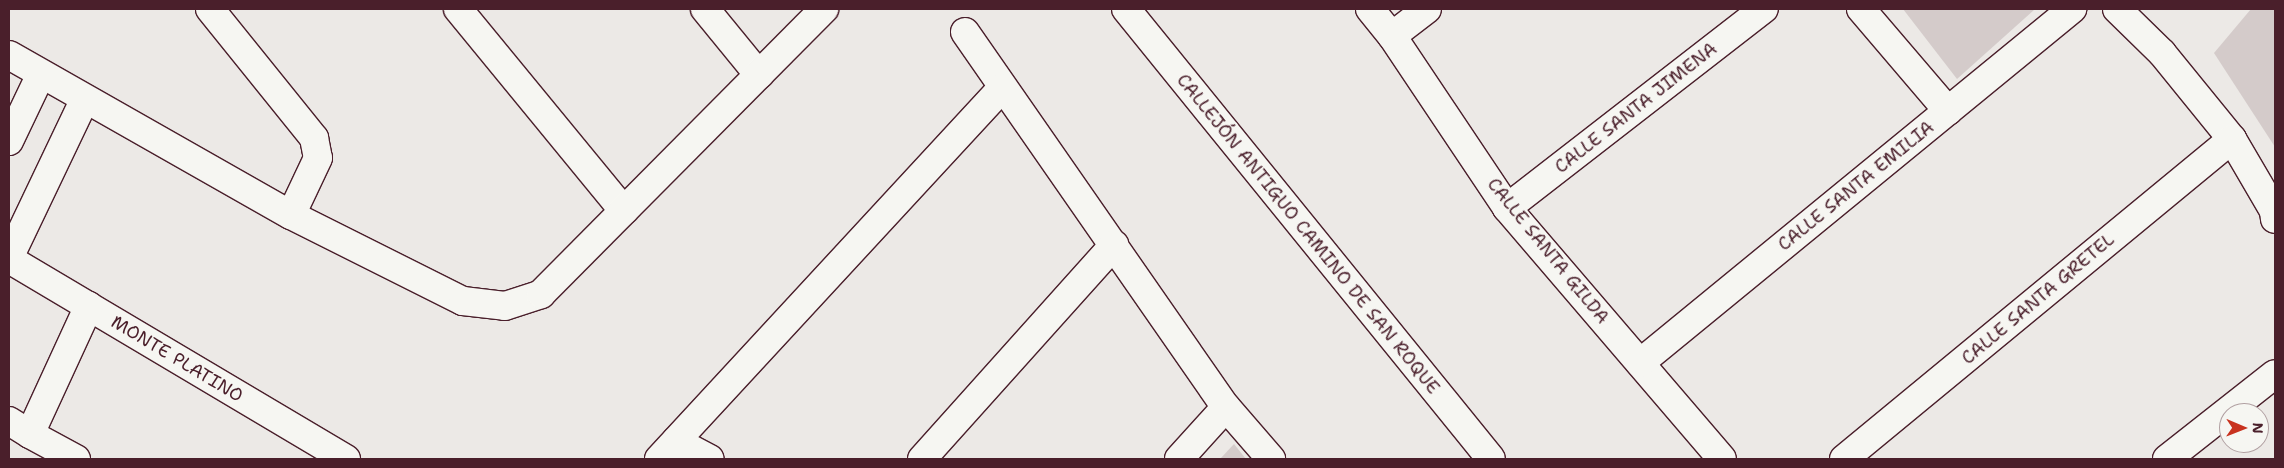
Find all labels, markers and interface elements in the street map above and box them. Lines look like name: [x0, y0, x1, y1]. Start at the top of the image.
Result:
street label: CALLE SANTA JIMENA: [1551, 38, 1721, 178]
street label: CALLEJÓN ANTIGUO CAMINO DE SAN ROQUE: [1172, 70, 1444, 398]
street label: CALLE SANTA EMILIA: [1774, 116, 1938, 256]
street label: CALLE SANTA GILDA: [1483, 174, 1613, 328]
street label: CALLE SANTA GRETEL: [1957, 229, 2119, 369]
street label: MONTE PLATINO: [107, 311, 247, 407]
north arrow: [2219, 403, 2269, 453]
text: N: [2249, 423, 2267, 434]

